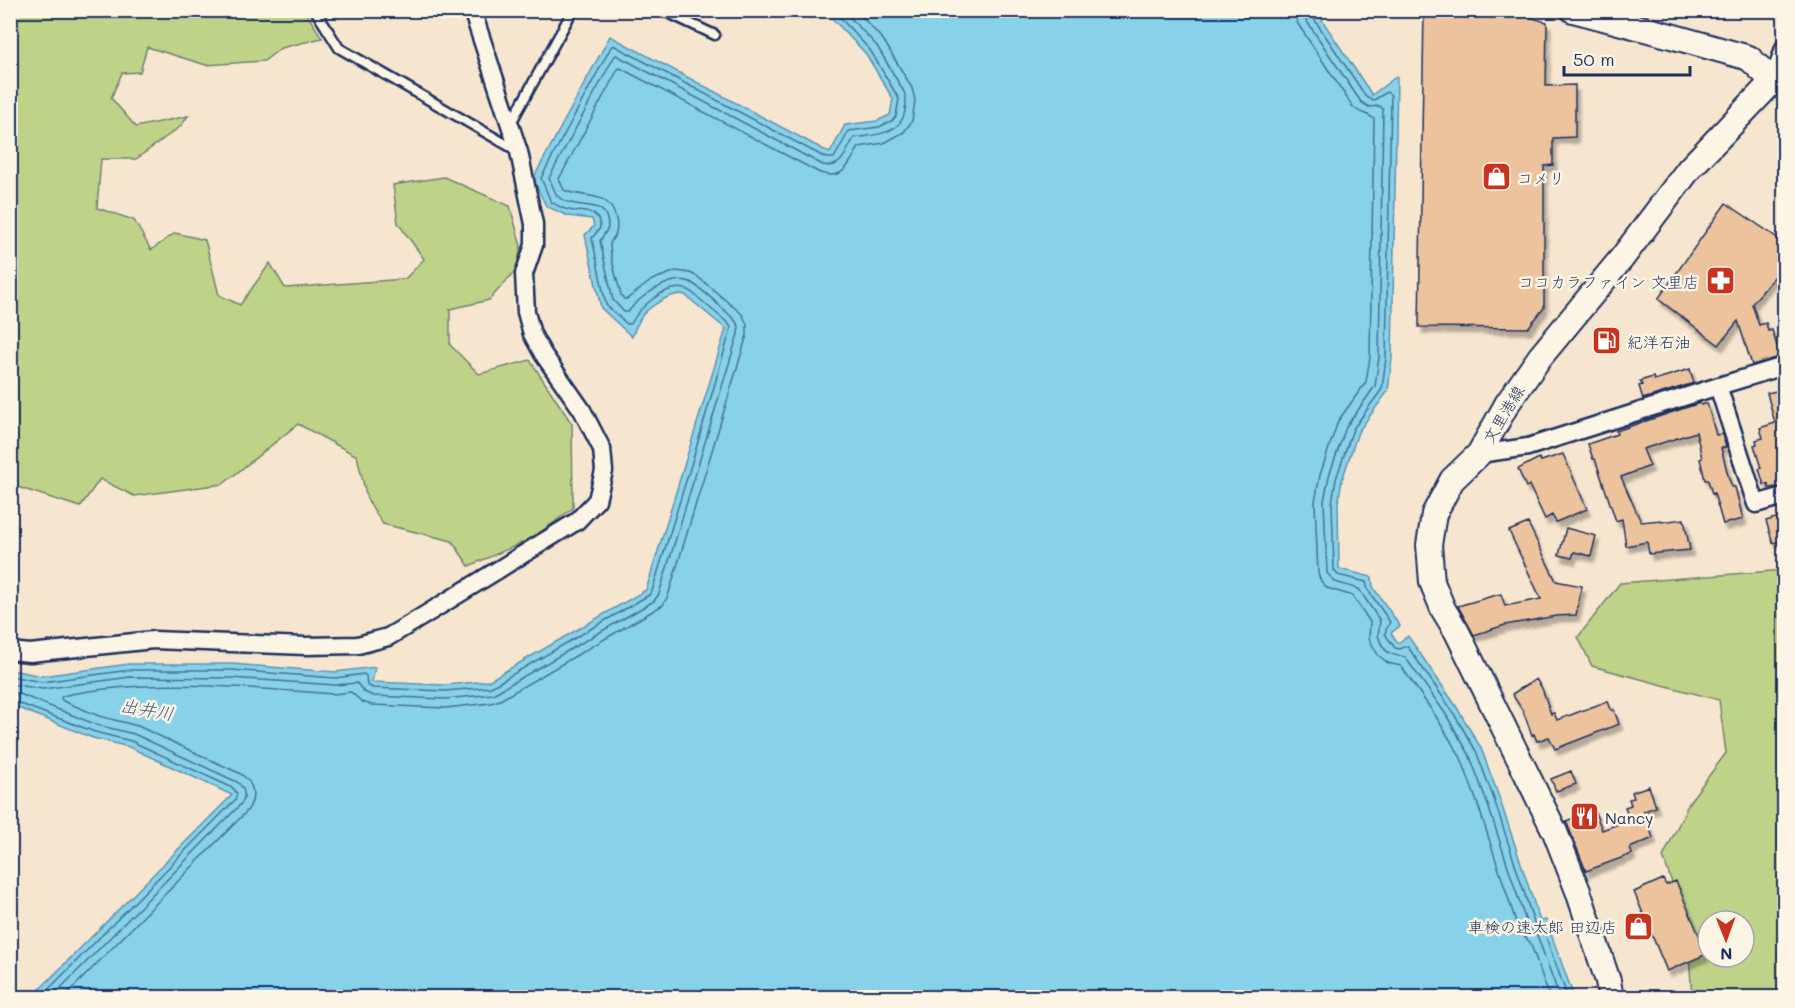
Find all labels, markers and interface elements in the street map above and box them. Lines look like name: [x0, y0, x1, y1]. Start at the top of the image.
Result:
scale bar: [1564, 39, 1690, 77]
text: 50 m: [1573, 47, 1615, 71]
shop icon: コメリ: [1480, 161, 1512, 193]
place label: コメリ: [1517, 167, 1565, 188]
pharmacy icon: ココカラファイン 文里店: [1704, 265, 1736, 297]
place label: ココカラファイン 文里店: [1518, 271, 1699, 292]
fuel station icon: 紀洋石油: [1590, 325, 1622, 357]
place label: 紀洋石油: [1627, 331, 1691, 352]
street label: 文里港線: [1478, 381, 1528, 447]
water label: 出井川: [118, 692, 176, 726]
restaurant icon: Nancy: [1568, 801, 1600, 833]
place label: Nancy: [1605, 807, 1653, 828]
north arrow: [1696, 909, 1756, 969]
shop icon: 車検の速太郎 田辺店: [1622, 910, 1654, 942]
place label: 車検の速太郎 田辺店: [1468, 916, 1617, 937]
text: N: [1720, 944, 1733, 965]

